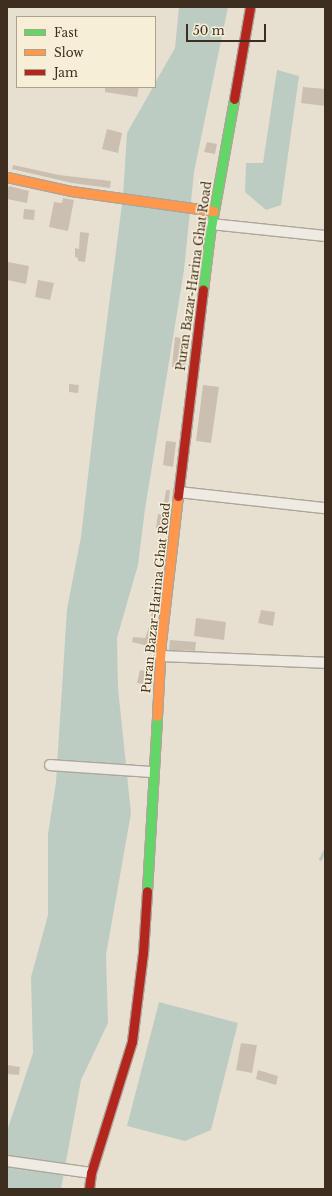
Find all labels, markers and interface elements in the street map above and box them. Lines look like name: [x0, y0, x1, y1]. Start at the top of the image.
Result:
legend: [16, 16, 156, 88]
scale bar: [188, 16, 268, 42]
text: 50 m: [193, 23, 225, 38]
text: Fast: [54, 25, 78, 40]
text: Slow: [54, 45, 83, 60]
text: Jam: [54, 65, 78, 80]
street label: Puran Bazar-Harina Ghat Road: [174, 180, 214, 372]
street label: Puran Bazar-Harina Ghat Road: [139, 502, 173, 694]

